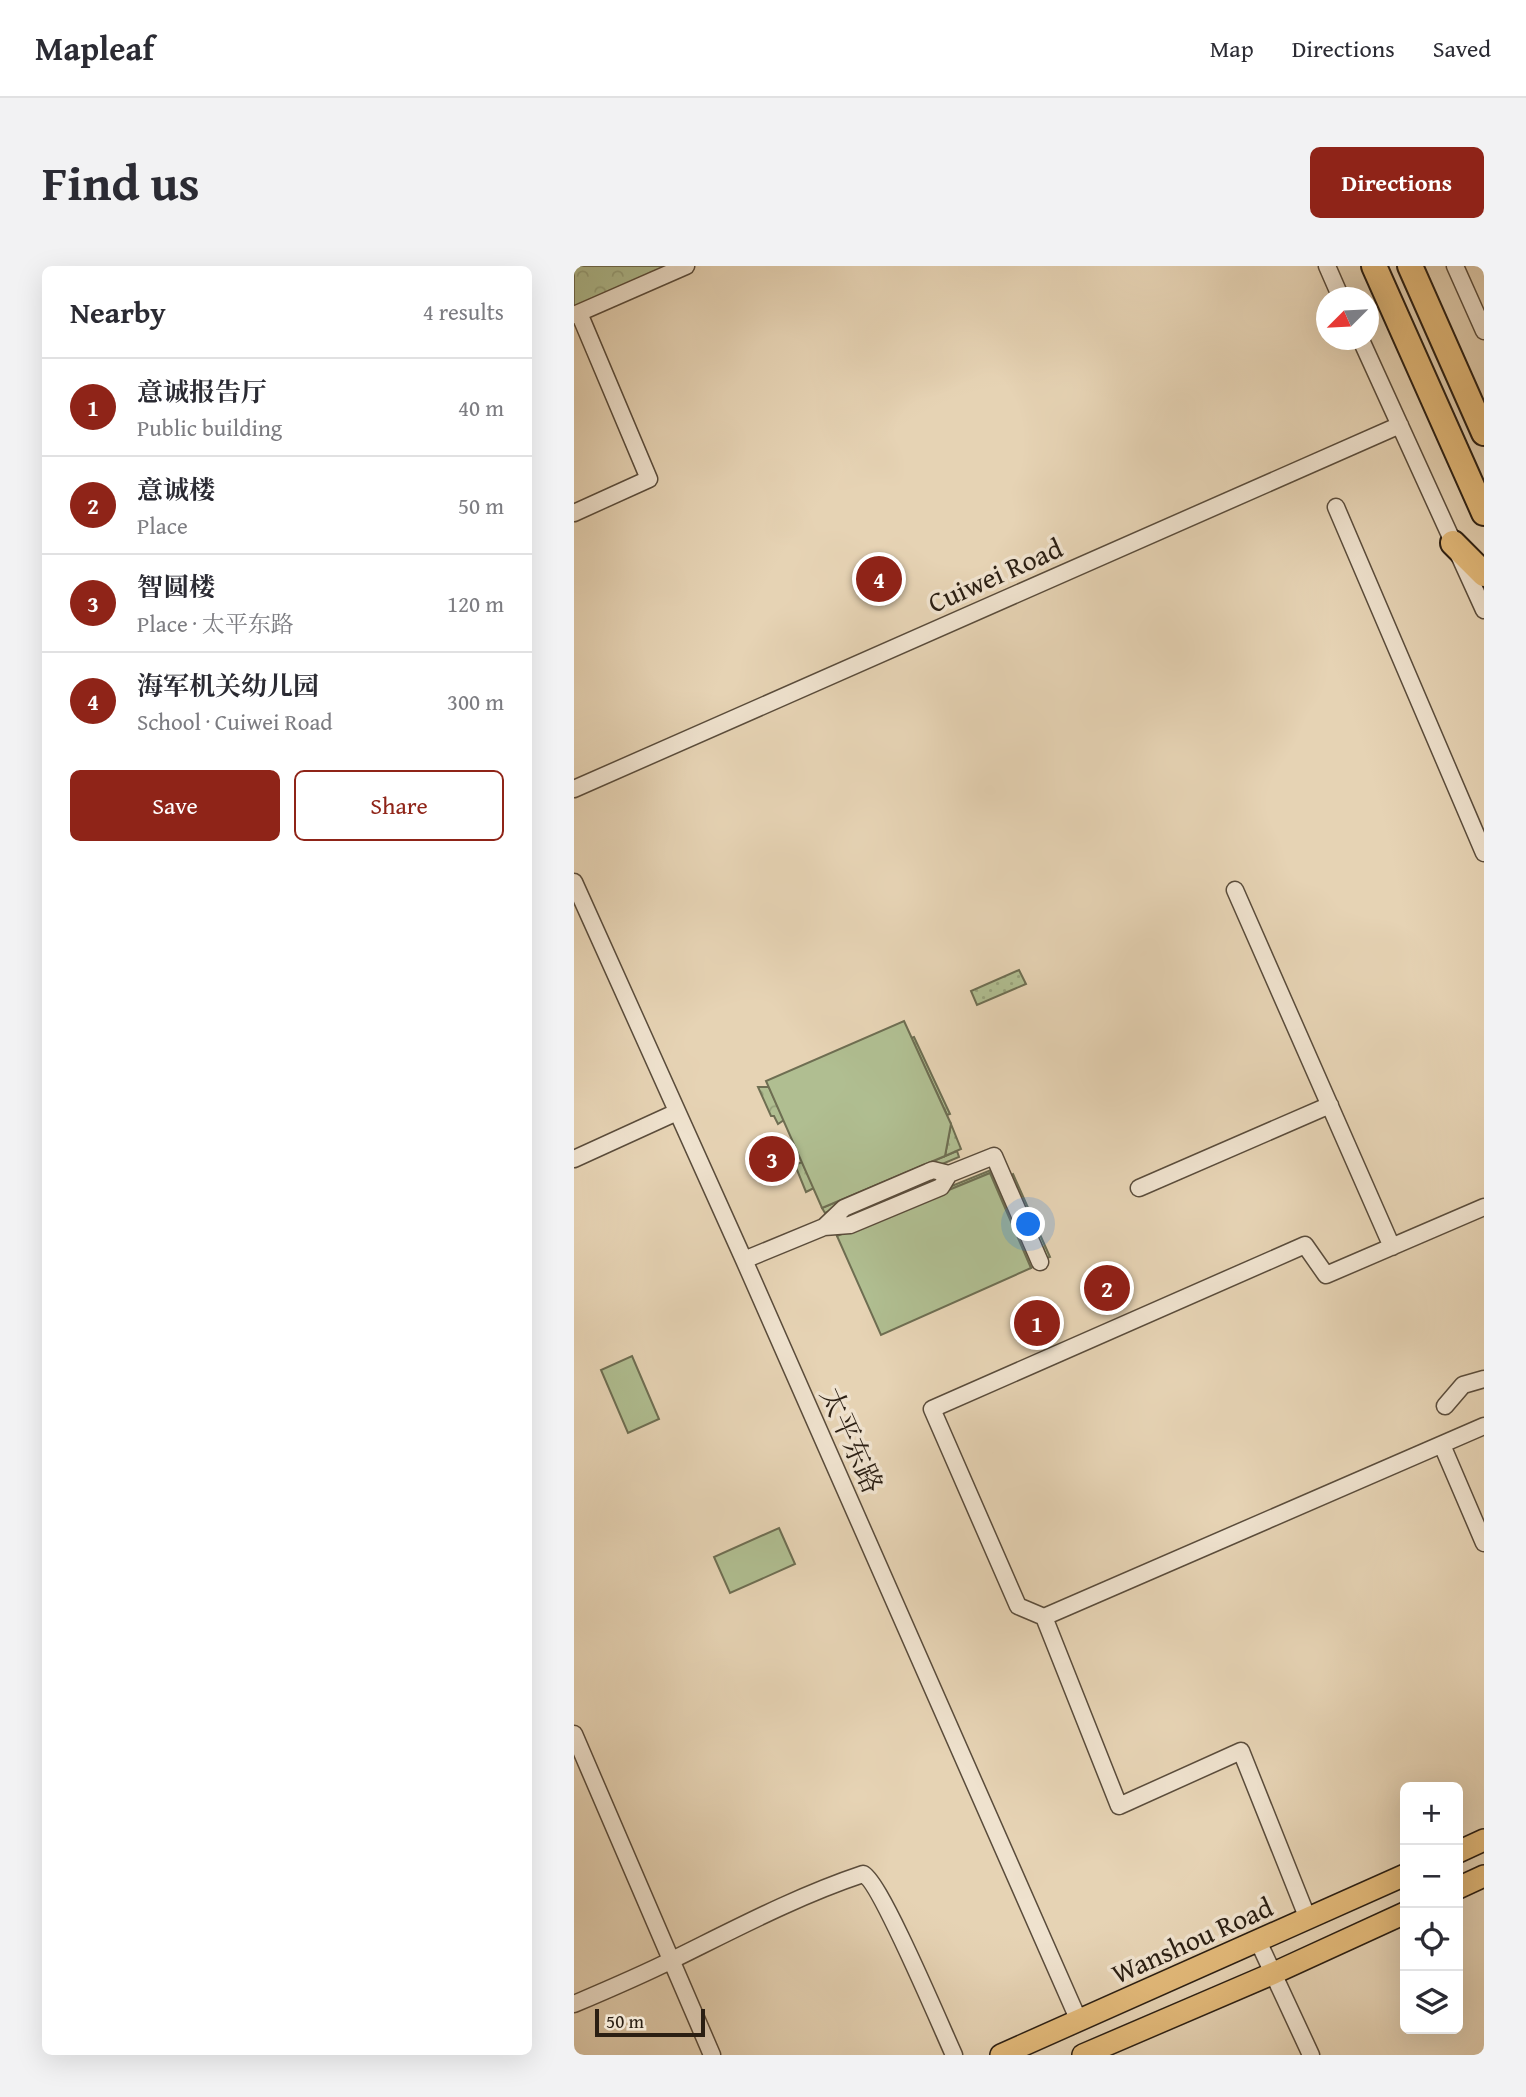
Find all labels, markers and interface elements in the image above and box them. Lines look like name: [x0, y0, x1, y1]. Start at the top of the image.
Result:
text: Mapleaf: [35, 24, 154, 72]
text: Map: [1210, 31, 1254, 66]
text: Directions: [1292, 31, 1395, 66]
text: Saved: [1433, 31, 1491, 66]
text: Find us: [42, 146, 200, 218]
button: Directions: [1310, 147, 1484, 218]
north arrow: [1316, 287, 1379, 350]
text: Nearby: [70, 290, 166, 334]
text: 4 results: [423, 295, 504, 328]
text: 意诚报告厅: [137, 372, 267, 411]
text: 1: [87, 391, 99, 424]
text: 40 m: [458, 391, 504, 424]
text: Public building: [137, 411, 282, 444]
text: 意诚楼: [137, 470, 215, 509]
text: 2: [87, 489, 99, 522]
text: 50 m: [458, 489, 504, 522]
text: Place: [137, 509, 188, 542]
street label: Cuiwei Road: [921, 527, 1069, 622]
pin: 4: [856, 553, 902, 605]
text: 智圆楼: [137, 567, 215, 606]
text: 3: [87, 587, 99, 620]
text: 120 m: [447, 587, 504, 620]
text: Place · 太平东路: [137, 607, 294, 640]
text: 海军机关幼儿园: [137, 666, 319, 705]
text: 4: [87, 685, 99, 718]
text: 300 m: [447, 685, 504, 718]
text: School · Cuiwei Road: [137, 705, 333, 738]
button: Save: [70, 770, 280, 841]
button: Share: [294, 770, 504, 841]
pin: 3: [749, 1133, 795, 1185]
your location: [1011, 1207, 1045, 1241]
pin: 2: [1084, 1262, 1130, 1314]
pin: 1: [1014, 1297, 1060, 1349]
street label: 太平东路: [811, 1380, 894, 1499]
map controls: [1400, 1782, 1463, 2034]
button: +: [1400, 1782, 1463, 1845]
button: −: [1400, 1845, 1463, 1908]
street label: Wanshou Road: [1105, 1886, 1279, 1993]
button: locate: [1400, 1908, 1463, 1971]
button: layers: [1400, 1971, 1463, 2034]
scale bar: [595, 2006, 705, 2038]
text: 50 m: [606, 2007, 644, 2035]

